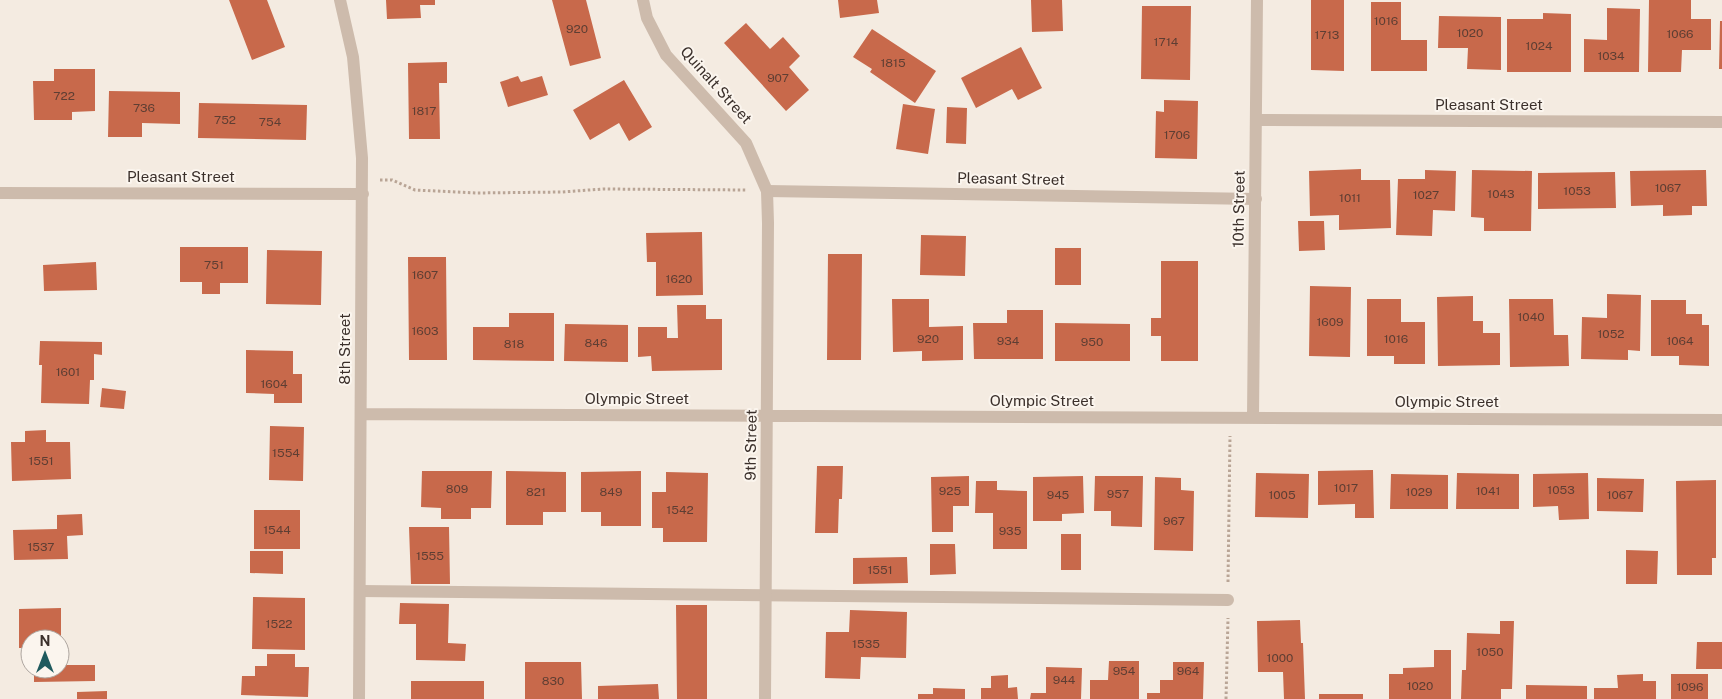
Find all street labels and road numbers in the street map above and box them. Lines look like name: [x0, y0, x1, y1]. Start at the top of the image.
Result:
street label: Quinalt Street: [677, 43, 756, 127]
street label: Pleasant Street: [1435, 96, 1543, 113]
street label: Pleasant Street: [127, 168, 235, 185]
street label: Pleasant Street: [957, 169, 1065, 188]
street label: 10th Street: [1229, 170, 1248, 248]
street label: 8th Street: [336, 313, 353, 385]
street label: Olympic Street: [585, 390, 689, 407]
street label: Olympic Street: [990, 392, 1094, 409]
street label: Olympic Street: [1395, 393, 1499, 410]
street label: 9th Street: [741, 409, 760, 481]

